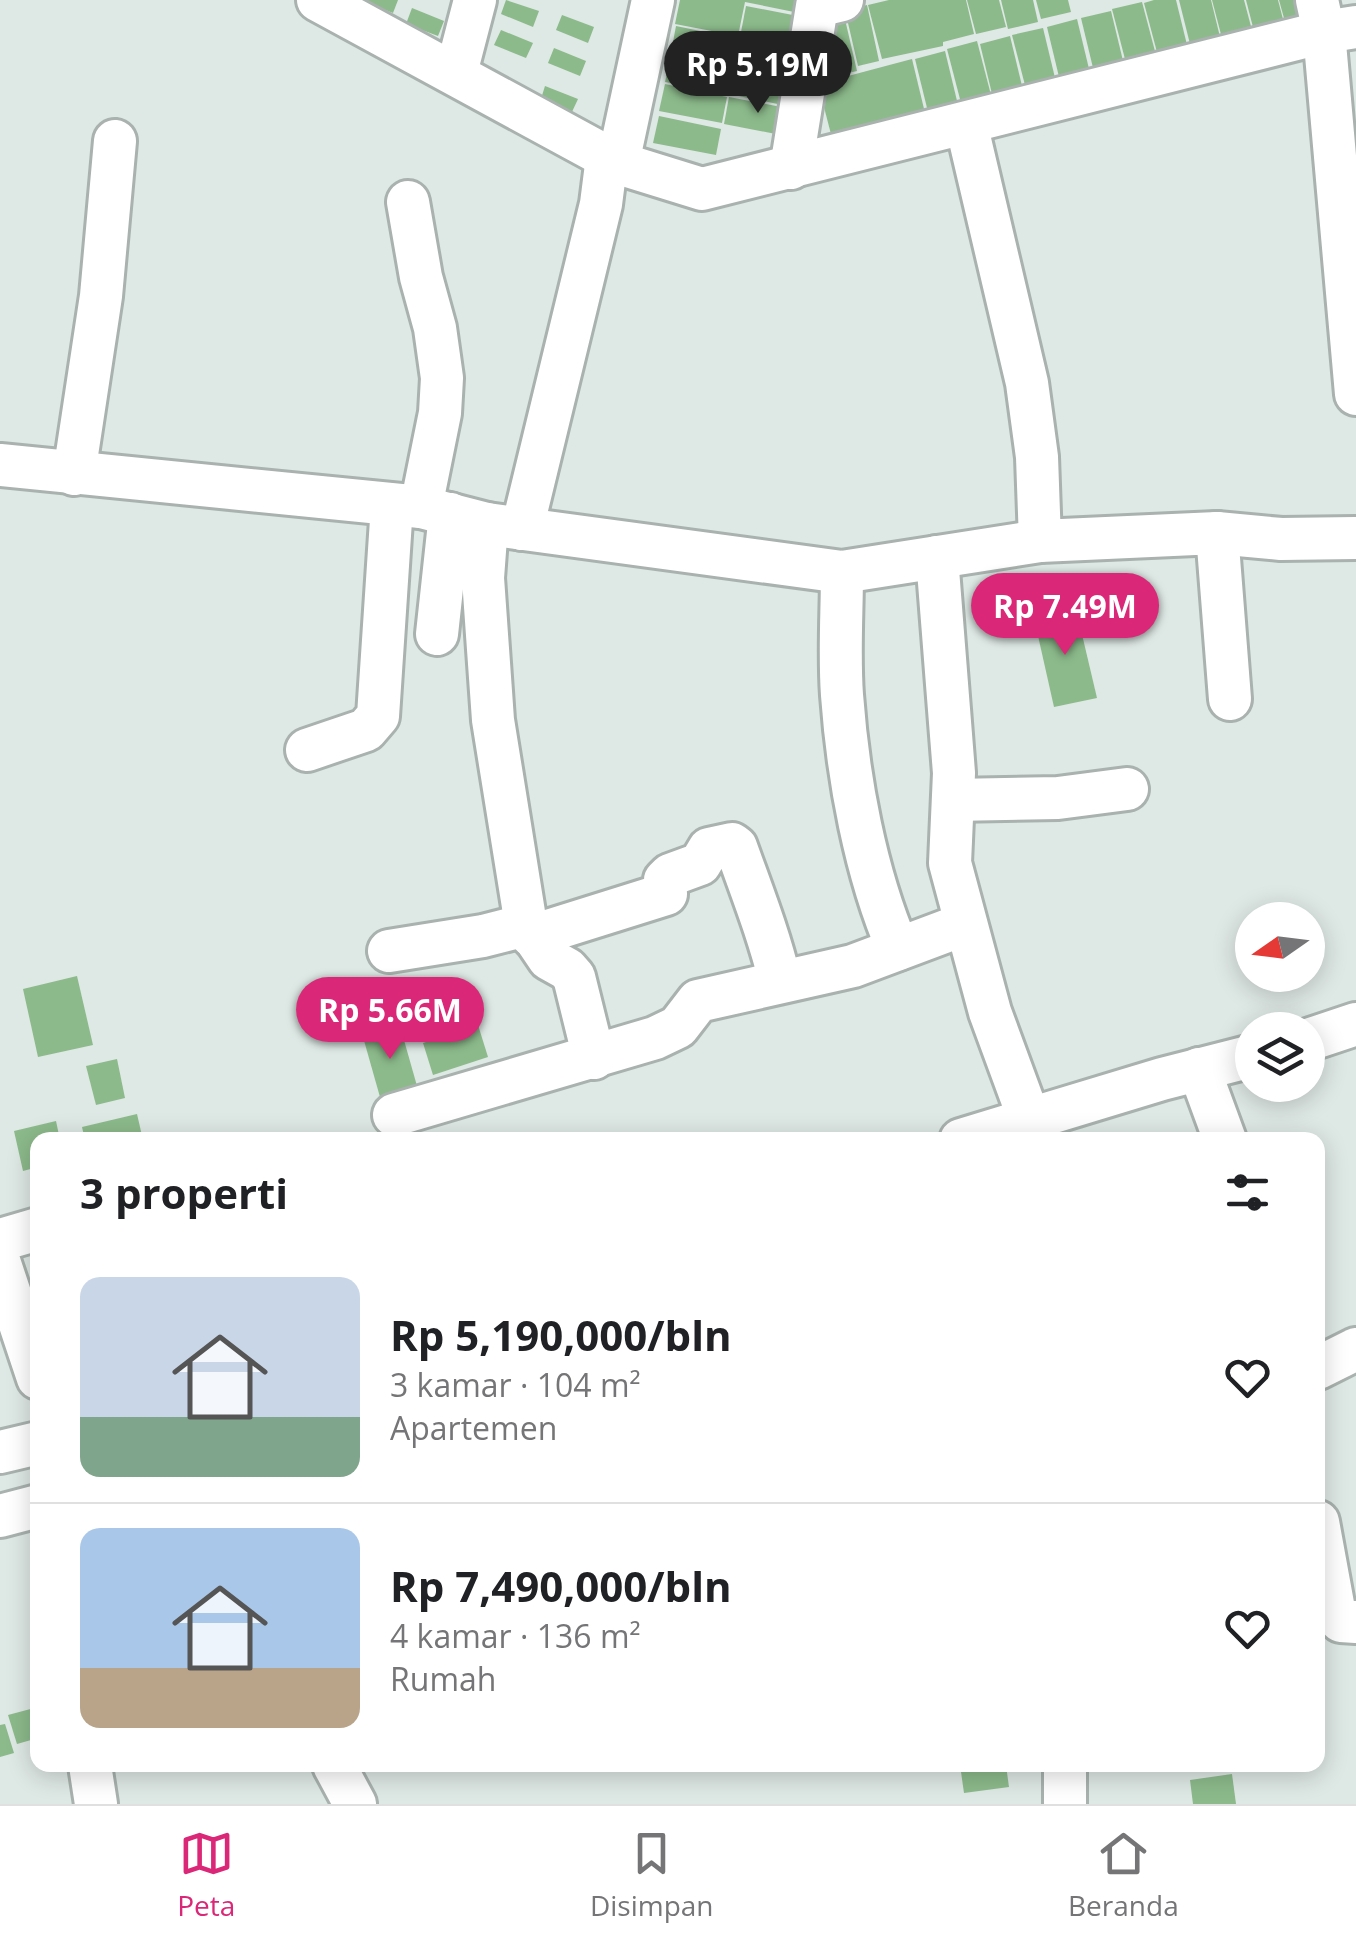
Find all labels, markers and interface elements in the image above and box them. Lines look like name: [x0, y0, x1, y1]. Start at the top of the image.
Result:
pin: Rp 5.19M: [655, 31, 861, 116]
text: Rp 5.19M: [686, 42, 830, 85]
pin: Rp 7.49M: [962, 573, 1168, 658]
text: Rp 7.49M: [993, 584, 1137, 627]
north arrow: [1235, 902, 1325, 992]
map controls: [1235, 902, 1325, 1102]
pin: Rp 5.66M: [287, 977, 493, 1062]
text: Rp 5.66M: [318, 988, 462, 1031]
button: layers: [1235, 1012, 1325, 1102]
text: 3 properti: [80, 1164, 288, 1221]
icon: filters: [1220, 1165, 1275, 1220]
text: Rp 5,190,000/bln: [390, 1306, 732, 1363]
icon: home: [160, 1317, 280, 1437]
icon: heart: [1220, 1350, 1275, 1405]
text: 3 kamar · 104 m²: [390, 1363, 641, 1406]
text: Apartemen: [390, 1406, 557, 1449]
text: Rp 7,490,000/bln: [390, 1557, 732, 1614]
icon: home: [160, 1568, 280, 1688]
icon: heart: [1220, 1601, 1275, 1656]
text: 4 kamar · 136 m²: [390, 1614, 641, 1657]
text: Rumah: [390, 1657, 496, 1700]
tab: Peta: [177, 1826, 235, 1924]
tab: Disimpan: [590, 1826, 714, 1924]
tab: Beranda: [1068, 1826, 1179, 1924]

